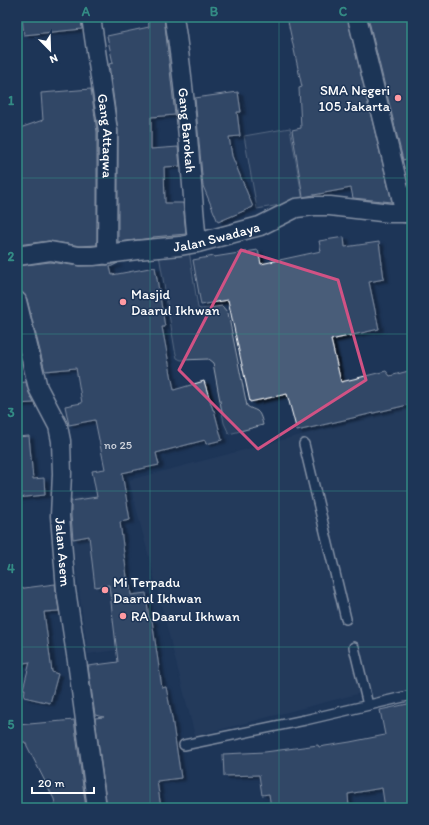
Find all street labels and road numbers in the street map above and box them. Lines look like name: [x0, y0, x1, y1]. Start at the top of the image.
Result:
street label: Gang Barokah: [175, 87, 199, 173]
street label: Gang Attaqwa: [94, 92, 117, 179]
street label: Jalan Swadaya: [173, 218, 262, 255]
street label: Jalan Asem: [52, 517, 74, 587]

